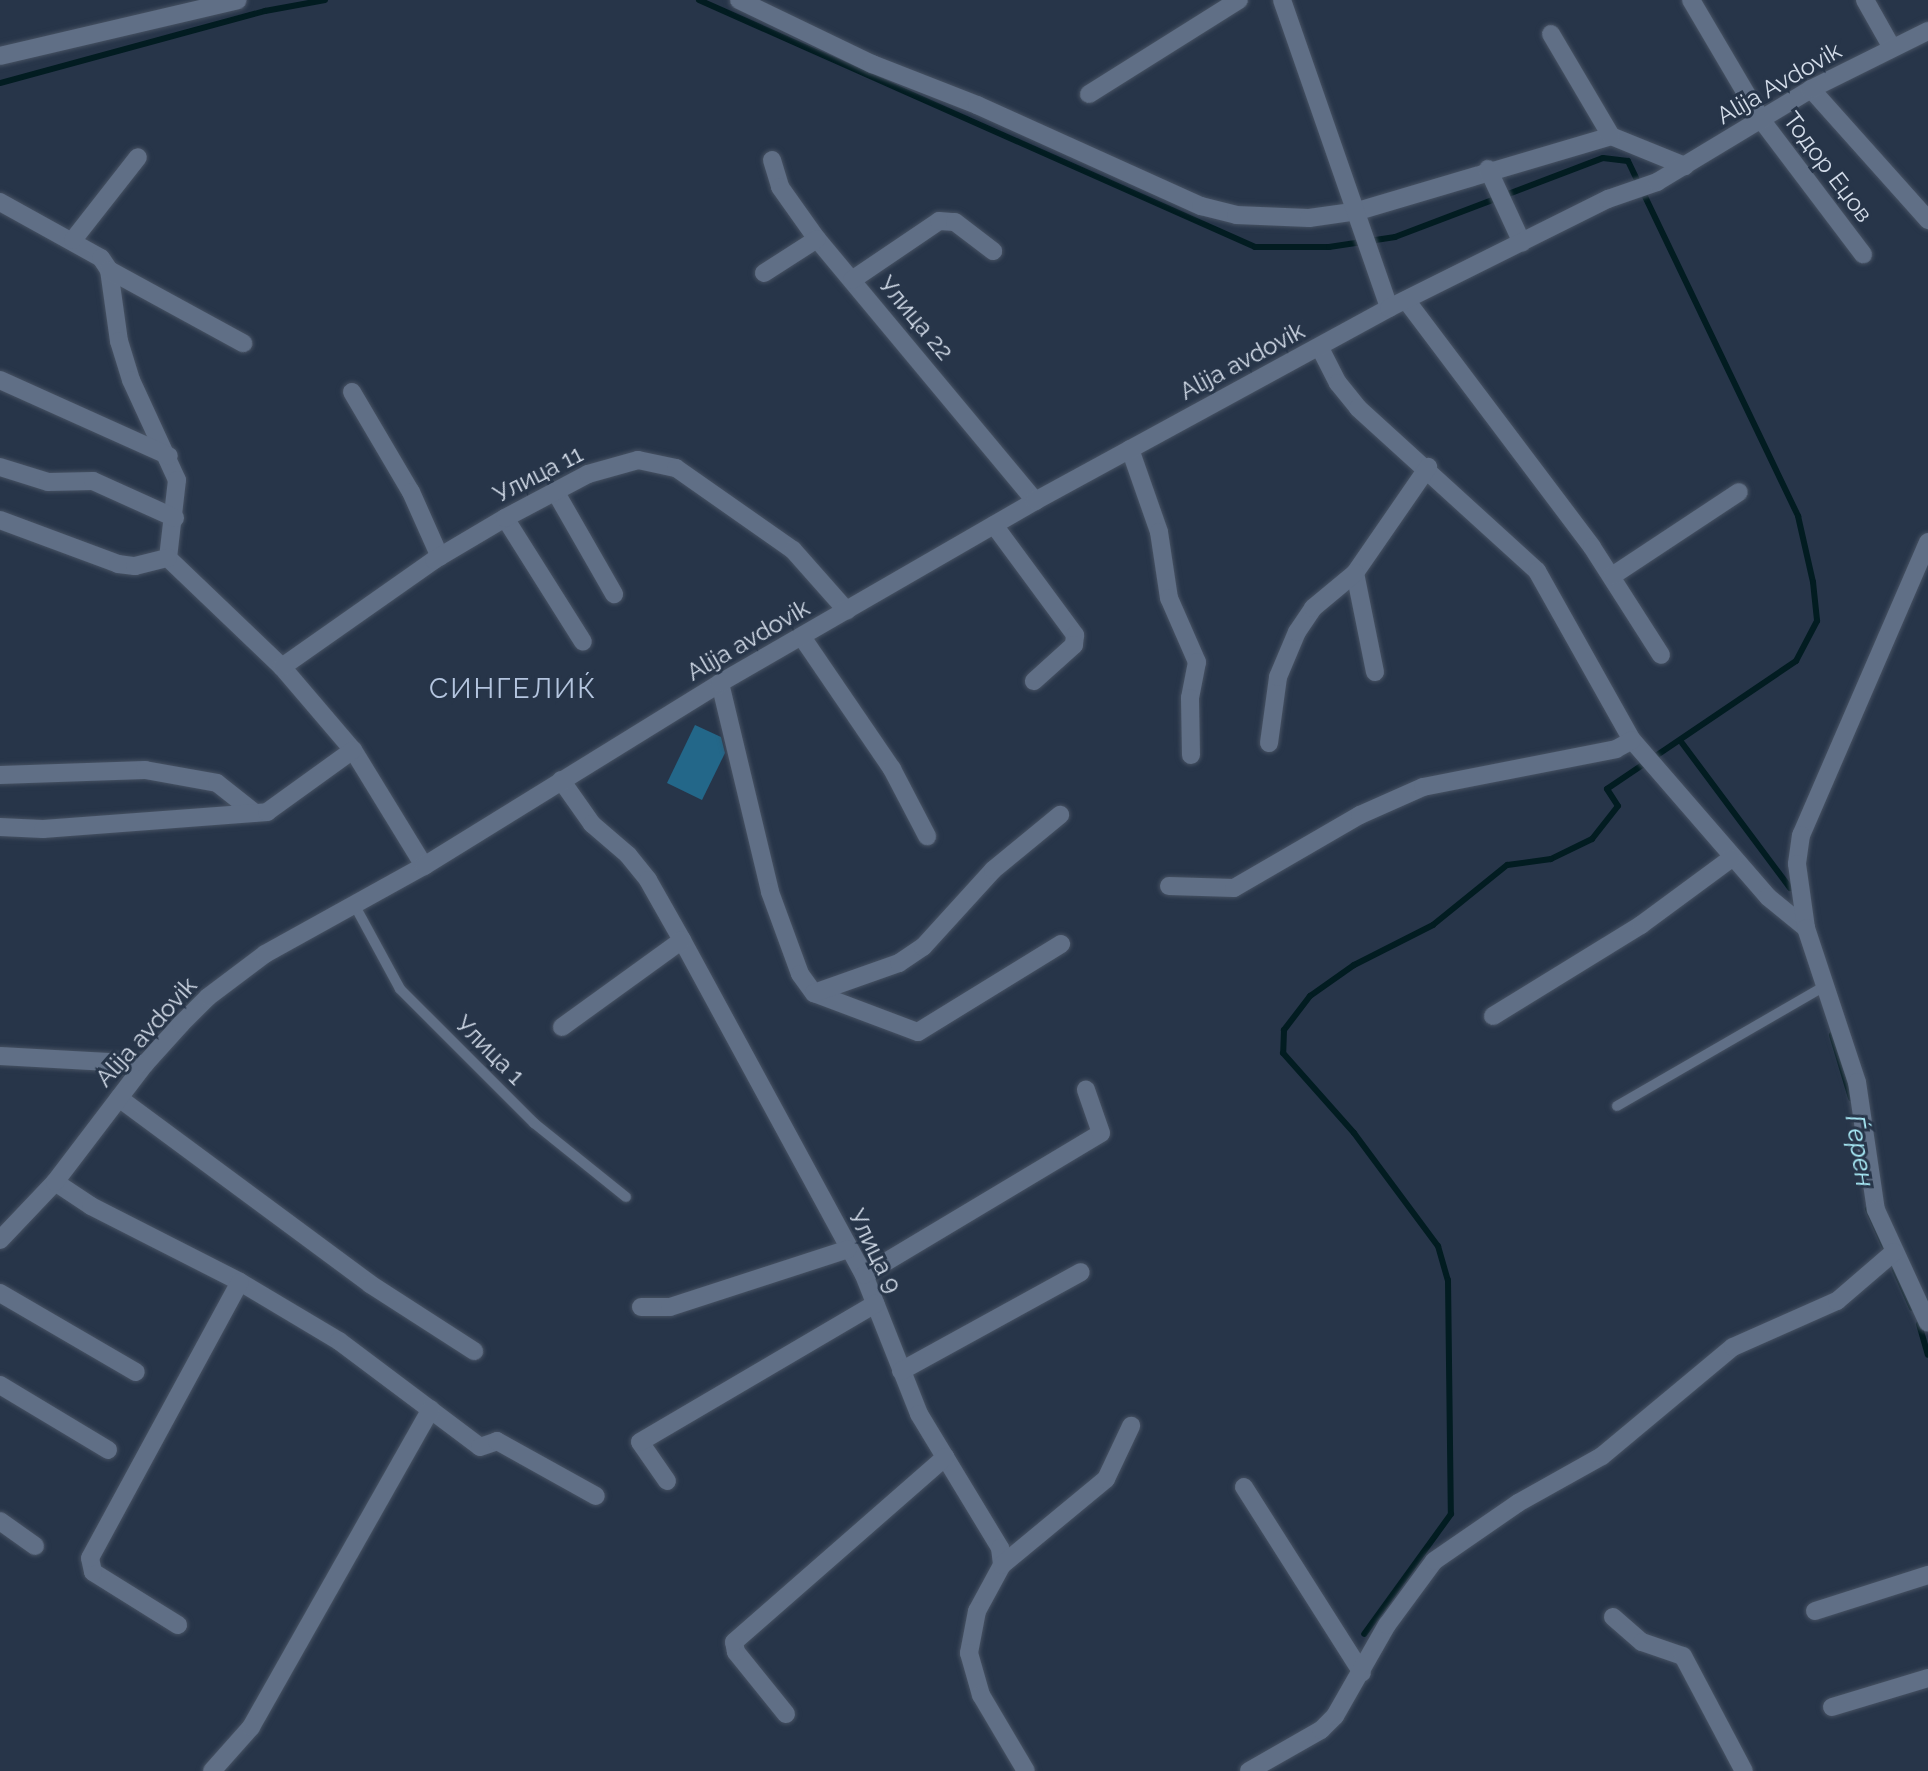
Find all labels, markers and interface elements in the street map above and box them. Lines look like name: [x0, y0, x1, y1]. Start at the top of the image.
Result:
street label: Alija Avdovik: [1711, 36, 1847, 130]
street label: Тодор Еџов: [1777, 106, 1879, 228]
street label: Улица 22: [873, 270, 959, 366]
street label: Alija avdovik: [1175, 316, 1309, 406]
street label: Улица 11: [489, 439, 587, 509]
street label: Alija avdovik: [681, 593, 815, 687]
district label: СИНГЕЛИЌ: [430, 672, 596, 706]
street label: Alija avdovik: [89, 971, 203, 1093]
street label: Улица 1: [449, 1009, 531, 1091]
water label: Ѓерен: [1838, 1113, 1880, 1189]
street label: Улица 9: [842, 1204, 908, 1298]

